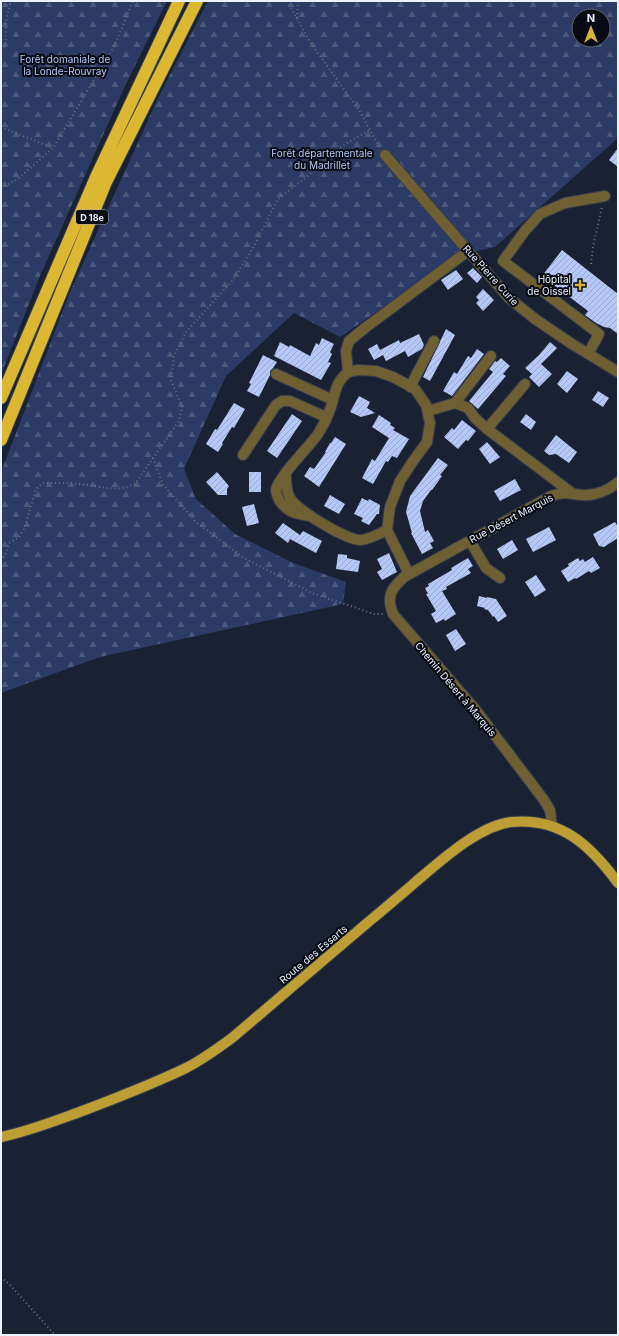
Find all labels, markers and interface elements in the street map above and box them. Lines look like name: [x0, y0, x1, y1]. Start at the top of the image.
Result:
north arrow: [571, 8, 611, 48]
text: N: [587, 11, 595, 25]
park label: Forêt domaniale de la Londe-Rouvray: [20, 53, 110, 77]
park label: Forêt départementale du Madrillet: [271, 147, 373, 171]
road number: D 18e: [76, 210, 108, 224]
street label: Rue Pierre Curie: [461, 242, 521, 308]
place label: Hôpital de Oissel: [527, 273, 571, 297]
marker: Hôpital de Oissel: [574, 279, 586, 291]
street label: Rue Désert Marquis: [467, 491, 555, 545]
street label: Chemin Désert à Marquis: [413, 639, 499, 739]
street label: Route des Essarts: [277, 922, 349, 986]

